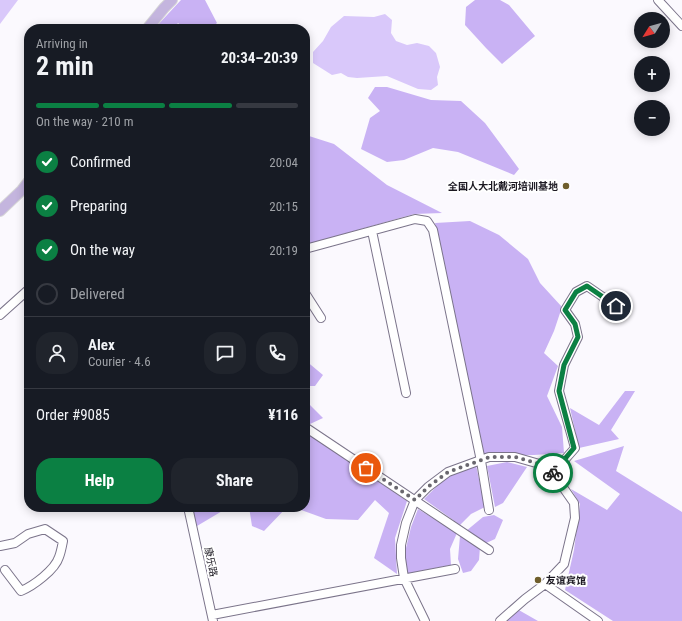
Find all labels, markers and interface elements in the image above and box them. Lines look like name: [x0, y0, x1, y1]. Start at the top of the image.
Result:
north arrow: [634, 12, 670, 48]
map controls: [634, 12, 670, 136]
text: Arriving in: [36, 36, 88, 51]
text: 20:34–20:39: [221, 49, 298, 67]
text: 2 min: [36, 51, 94, 81]
button: +: [634, 56, 670, 92]
button: −: [634, 100, 670, 136]
text: On the way · 210 m: [36, 114, 133, 129]
icon: check: [36, 151, 58, 173]
text: Confirmed: [70, 153, 131, 171]
text: 20:04: [269, 155, 298, 170]
place label: 全国人大北戴河培训基地: [447, 180, 558, 192]
marker: 全国人大北戴河培训基地: [561, 181, 571, 191]
icon: check: [36, 195, 58, 217]
text: Preparing: [70, 197, 127, 215]
text: 20:15: [269, 199, 298, 214]
icon: check: [36, 239, 58, 261]
text: On the way: [70, 241, 135, 259]
text: 20:19: [269, 243, 298, 258]
text: Delivered: [70, 285, 125, 303]
pin: [599, 289, 633, 323]
icon: home: [605, 295, 627, 317]
button: person: [36, 332, 78, 374]
button: chat: [204, 332, 246, 374]
button: phone: [256, 332, 298, 374]
text: Alex: [88, 336, 115, 354]
text: Courier · 4.6: [88, 354, 151, 369]
text: Order #9085: [36, 406, 110, 424]
text: ¥116: [268, 406, 298, 424]
pin: [349, 451, 383, 485]
courier: [533, 453, 573, 493]
icon: bag: [355, 457, 377, 479]
button: Help: [36, 458, 163, 504]
button: Share: [171, 458, 298, 504]
icon: bike: [542, 462, 564, 484]
street label: 康乐路: [203, 546, 219, 578]
marker: 友谊宾馆: [533, 575, 543, 585]
place label: 友谊宾馆: [546, 575, 586, 586]

